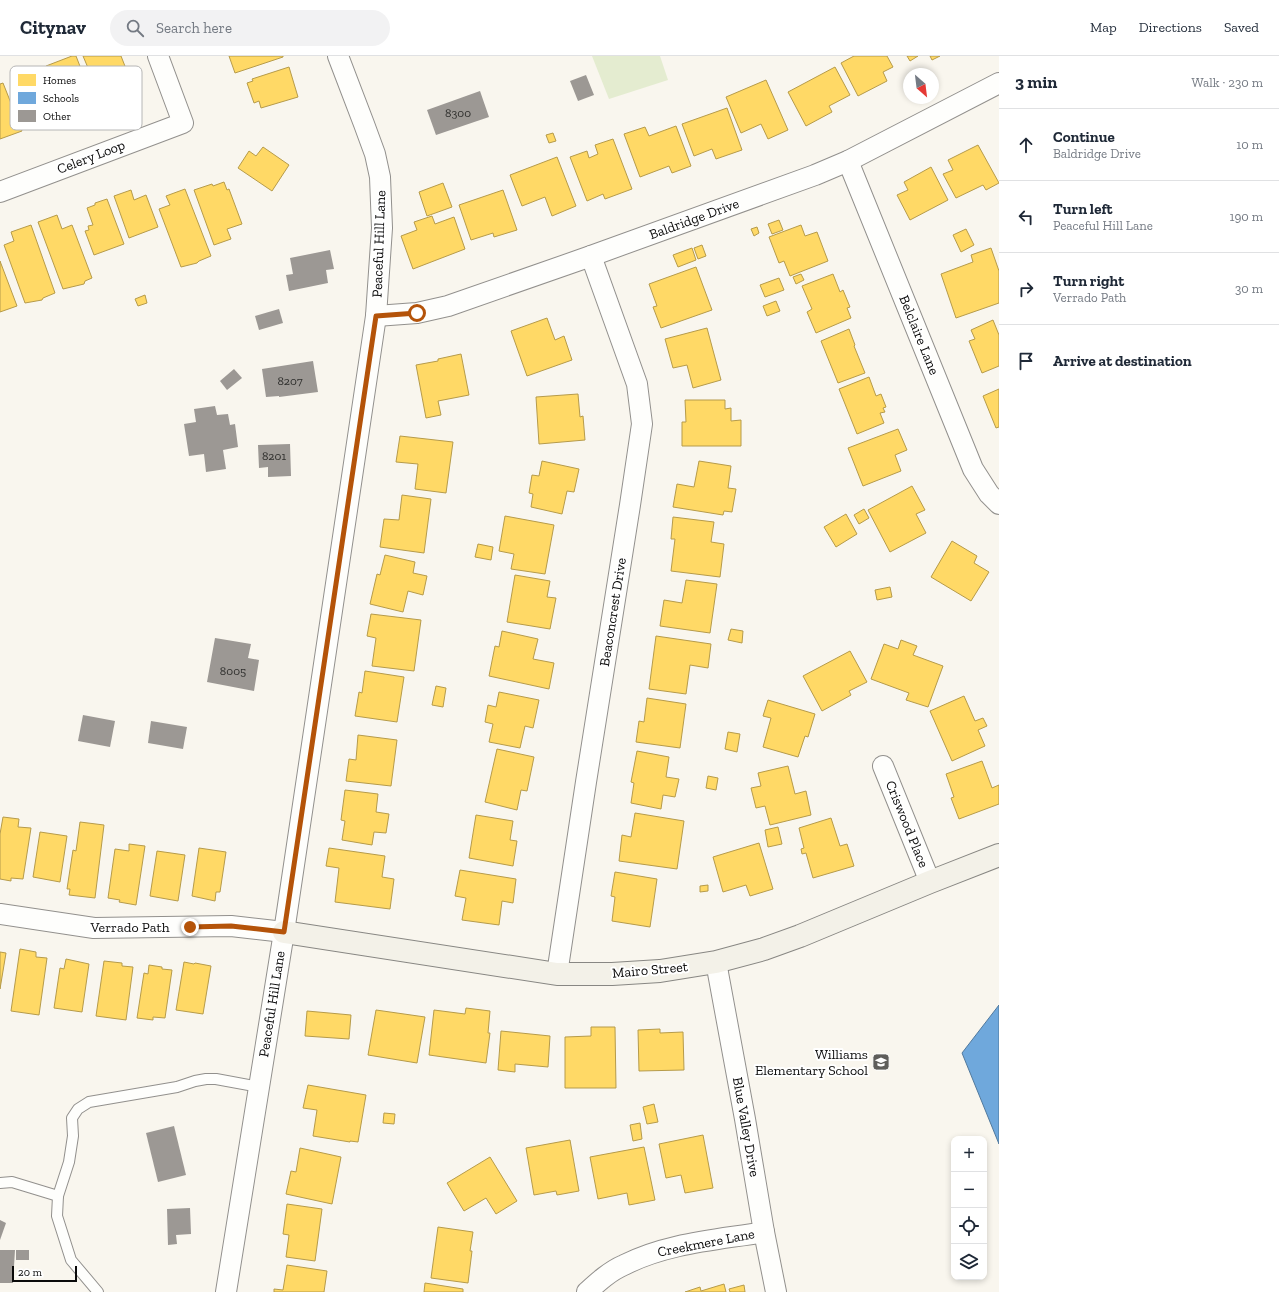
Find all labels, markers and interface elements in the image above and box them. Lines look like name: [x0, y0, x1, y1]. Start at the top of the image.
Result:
search box: [110, 10, 390, 46]
text: Citynav: [20, 16, 86, 39]
icon: search: [124, 17, 146, 39]
text: Search here: [156, 19, 232, 37]
text: Map: [1090, 19, 1117, 36]
text: Directions: [1139, 19, 1202, 36]
text: Saved: [1224, 19, 1259, 36]
legend: [10, 66, 142, 130]
north arrow: [903, 68, 939, 104]
text: 3 min: [1015, 72, 1057, 92]
text: Homes: [43, 74, 76, 87]
text: Walk · 230 m: [1191, 75, 1263, 90]
text: Schools: [43, 92, 79, 105]
house number: 8300: [445, 106, 471, 120]
text: Other: [43, 110, 71, 123]
text: Continue: [1053, 128, 1115, 146]
icon: ahead: [1015, 134, 1037, 156]
street label: Celery Loop: [55, 136, 128, 178]
text: 10 m: [1236, 137, 1263, 152]
text: Baldridge Drive: [1053, 146, 1141, 161]
street label: Peaceful Hill Lane: [369, 190, 389, 298]
street label: Baldridge Drive: [647, 195, 742, 243]
text: Turn left: [1053, 200, 1113, 218]
icon: left: [1015, 206, 1037, 228]
text: 190 m: [1229, 209, 1263, 224]
text: Peaceful Hill Lane: [1053, 218, 1153, 233]
text: Turn right: [1053, 272, 1124, 290]
icon: right: [1015, 278, 1037, 300]
text: 30 m: [1235, 281, 1263, 296]
text: Verrado Path: [1053, 290, 1126, 305]
street label: Belclaire Lane: [895, 293, 943, 378]
route start: [408, 304, 426, 322]
icon: arrive: [1015, 350, 1037, 372]
text: Arrive at destination: [1053, 352, 1192, 370]
house number: 8207: [277, 374, 303, 388]
house number: 8201: [262, 449, 286, 463]
street label: Beaconcrest Drive: [596, 556, 630, 668]
house number: 8005: [220, 664, 246, 678]
street label: Criswood Place: [882, 778, 932, 870]
route end: [181, 918, 199, 936]
street label: Verrado Path: [89, 919, 170, 936]
street label: Peaceful Hill Lane: [255, 949, 289, 1058]
street label: Mairo Street: [611, 958, 689, 982]
place label: Williams Elementary School: [755, 1046, 868, 1079]
school or university icon: Williams Elementary School: [871, 1052, 891, 1072]
street label: Blue Valley Drive: [729, 1076, 763, 1179]
map controls: [951, 1136, 987, 1280]
button: +: [951, 1136, 987, 1172]
button: −: [951, 1172, 987, 1208]
button: locate: [951, 1208, 987, 1244]
street label: Creekmere Lane: [656, 1225, 756, 1261]
button: layers: [951, 1244, 987, 1280]
scale bar: [12, 1264, 77, 1283]
text: 20 m: [18, 1266, 42, 1279]

